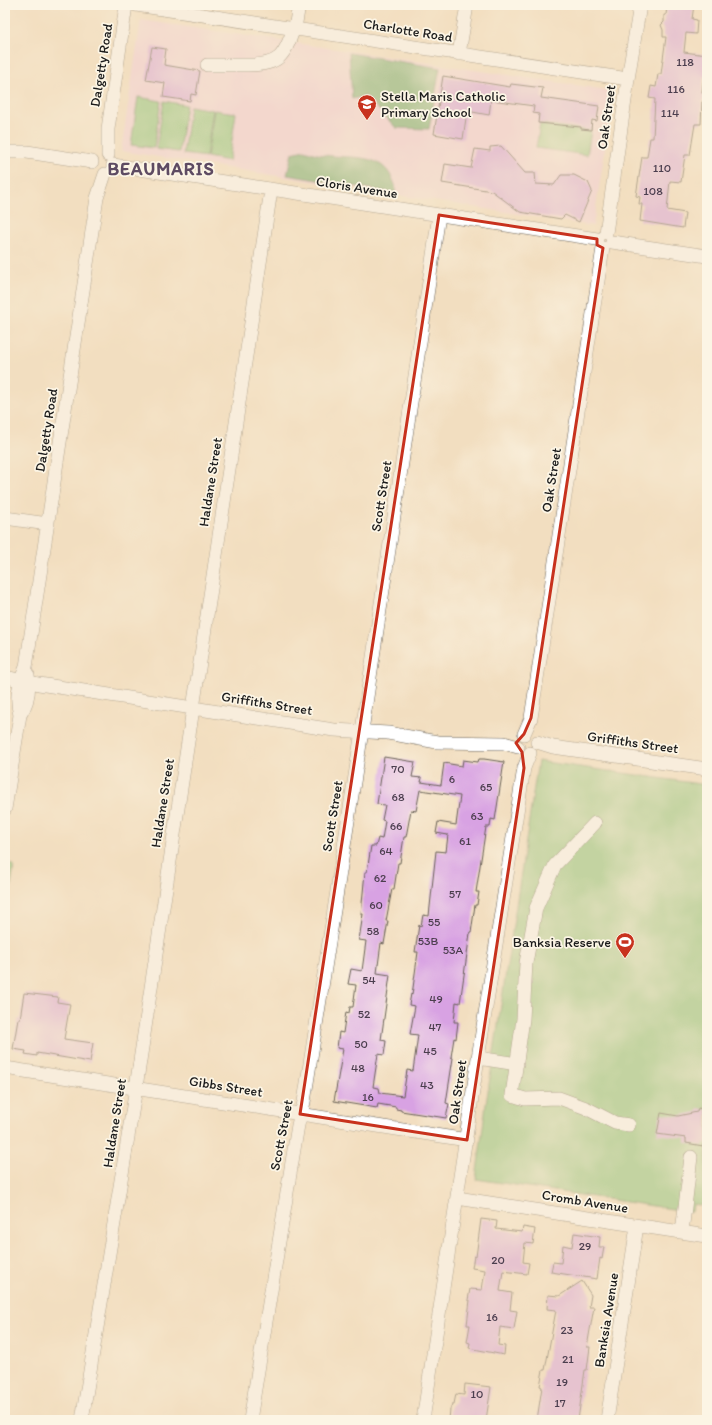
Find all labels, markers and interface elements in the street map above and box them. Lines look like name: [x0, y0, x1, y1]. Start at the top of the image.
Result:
street label: Charlotte Road: [362, 15, 454, 46]
street label: Dalgetty Road: [86, 22, 117, 108]
house number: 118: [676, 55, 694, 69]
house number: 116: [667, 82, 685, 96]
street label: Oak Street: [594, 84, 619, 150]
place label: Stella Maris Catholic Primary School: [381, 88, 506, 121]
school or university icon: Stella Maris Catholic Primary School: [356, 93, 378, 121]
house number: 114: [661, 106, 679, 120]
district label: BEAUMARIS: [107, 158, 215, 180]
house number: 110: [653, 161, 671, 175]
street label: Cloris Avenue: [315, 173, 399, 202]
house number: 108: [643, 184, 663, 198]
street label: Dalgetty Road: [31, 387, 62, 473]
street label: Haldane Street: [195, 436, 226, 528]
street label: Oak Street: [538, 447, 565, 514]
street label: Scott Street: [367, 459, 396, 533]
street label: Griffiths Street: [220, 688, 314, 719]
street label: Griffiths Street: [586, 728, 680, 757]
street label: Haldane Street: [147, 757, 178, 849]
house number: 70: [391, 762, 405, 776]
house number: 6: [449, 772, 455, 786]
street label: Scott Street: [318, 779, 347, 853]
house number: 65: [480, 780, 492, 794]
house number: 68: [392, 790, 405, 804]
house number: 63: [471, 809, 484, 823]
house number: 66: [390, 819, 402, 833]
house number: 61: [459, 834, 471, 848]
house number: 64: [379, 844, 393, 858]
house number: 62: [374, 871, 387, 885]
house number: 57: [449, 887, 461, 901]
house number: 60: [369, 898, 383, 912]
house number: 55: [428, 915, 440, 929]
house number: 58: [367, 924, 380, 938]
sports icon: Banksia Reserve: [614, 931, 636, 959]
house number: 53B: [418, 934, 439, 948]
place label: Banksia Reserve: [513, 934, 611, 951]
house number: 53A: [443, 943, 464, 957]
house number: 54: [362, 973, 376, 987]
house number: 49: [429, 992, 443, 1006]
house number: 52: [358, 1007, 371, 1021]
house number: 47: [428, 1020, 442, 1034]
house number: 50: [354, 1037, 368, 1051]
house number: 45: [423, 1044, 437, 1058]
street label: Oak Street: [445, 1059, 470, 1125]
house number: 48: [351, 1061, 365, 1075]
street label: Gibbs Street: [188, 1072, 264, 1101]
street label: Haldane Street: [99, 1077, 130, 1169]
house number: 43: [420, 1078, 434, 1092]
house number: 16: [362, 1090, 374, 1104]
street label: Scott Street: [266, 1098, 297, 1172]
street label: Cromb Avenue: [541, 1186, 630, 1217]
house number: 29: [579, 1239, 591, 1253]
house number: 20: [491, 1253, 505, 1267]
street label: Banksia Avenue: [591, 1271, 622, 1369]
house number: 16: [486, 1310, 498, 1324]
house number: 23: [561, 1323, 574, 1337]
house number: 21: [562, 1352, 574, 1366]
house number: 19: [556, 1375, 568, 1389]
house number: 10: [471, 1387, 483, 1401]
house number: 17: [554, 1396, 566, 1410]

